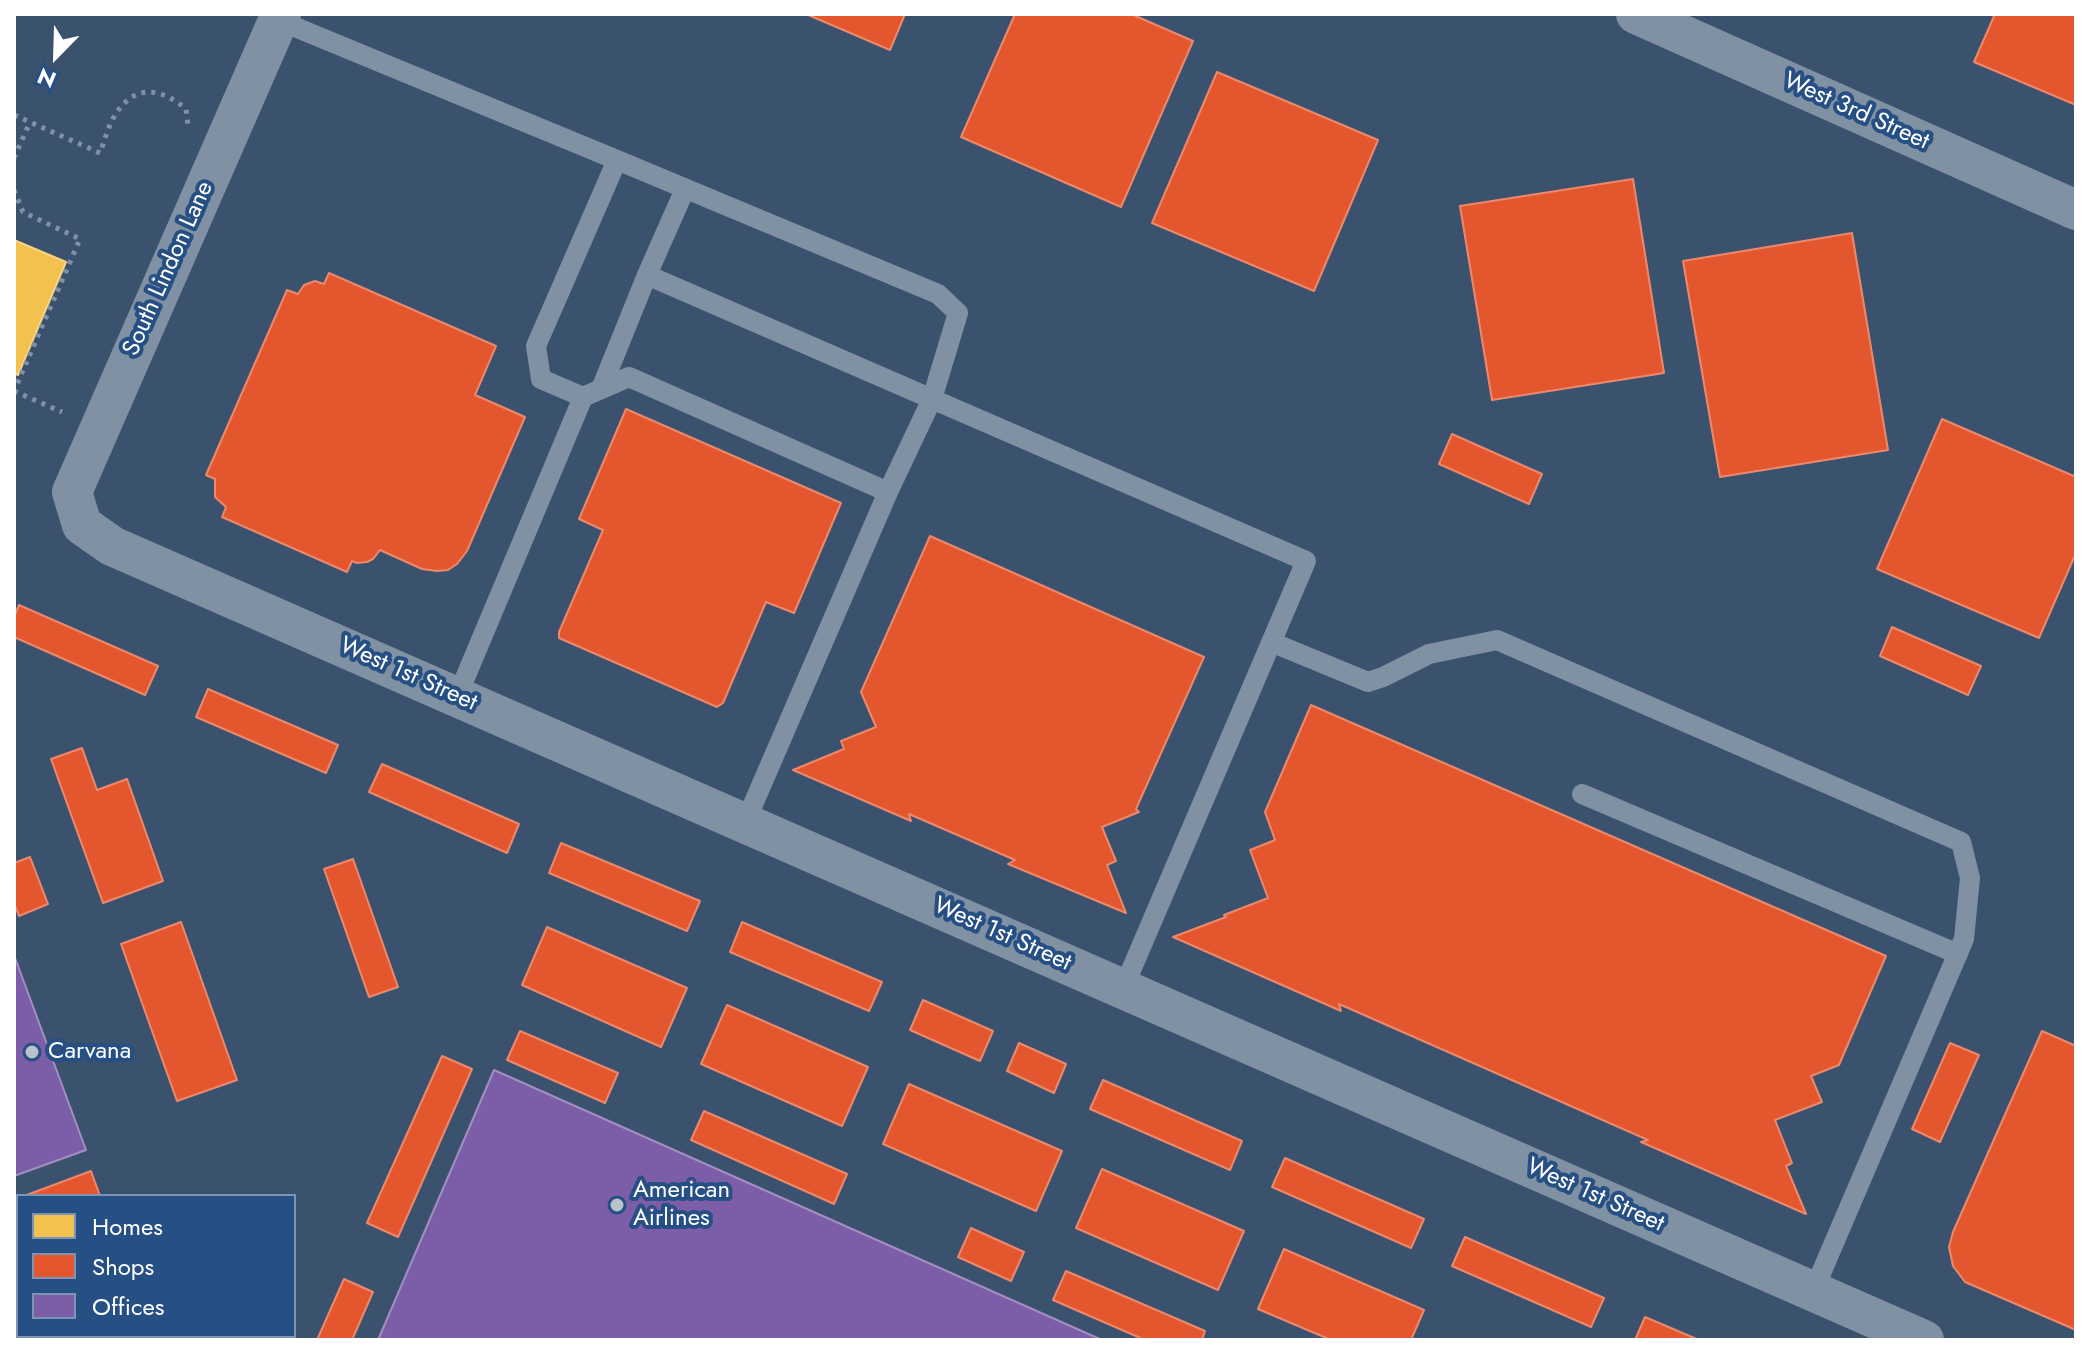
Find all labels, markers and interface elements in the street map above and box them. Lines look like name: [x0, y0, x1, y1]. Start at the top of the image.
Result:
north arrow: [16, 16, 96, 96]
text: N: [32, 60, 61, 96]
street label: West 3rd Street: [1779, 67, 1933, 157]
street label: South Lindon Lane: [118, 177, 220, 361]
street label: West 1st Street: [335, 632, 481, 718]
street label: West 1st Street: [929, 892, 1075, 978]
place label: Carvana: [48, 1038, 131, 1066]
marker: Carvana: [23, 1043, 41, 1061]
street label: West 1st Street: [1522, 1153, 1668, 1239]
place label: American Airlines: [633, 1177, 730, 1233]
legend: [16, 1194, 296, 1338]
marker: American Airlines: [608, 1196, 626, 1214]
text: Homes: [92, 1209, 163, 1244]
text: Shops: [92, 1249, 154, 1284]
text: Offices: [92, 1289, 164, 1324]

